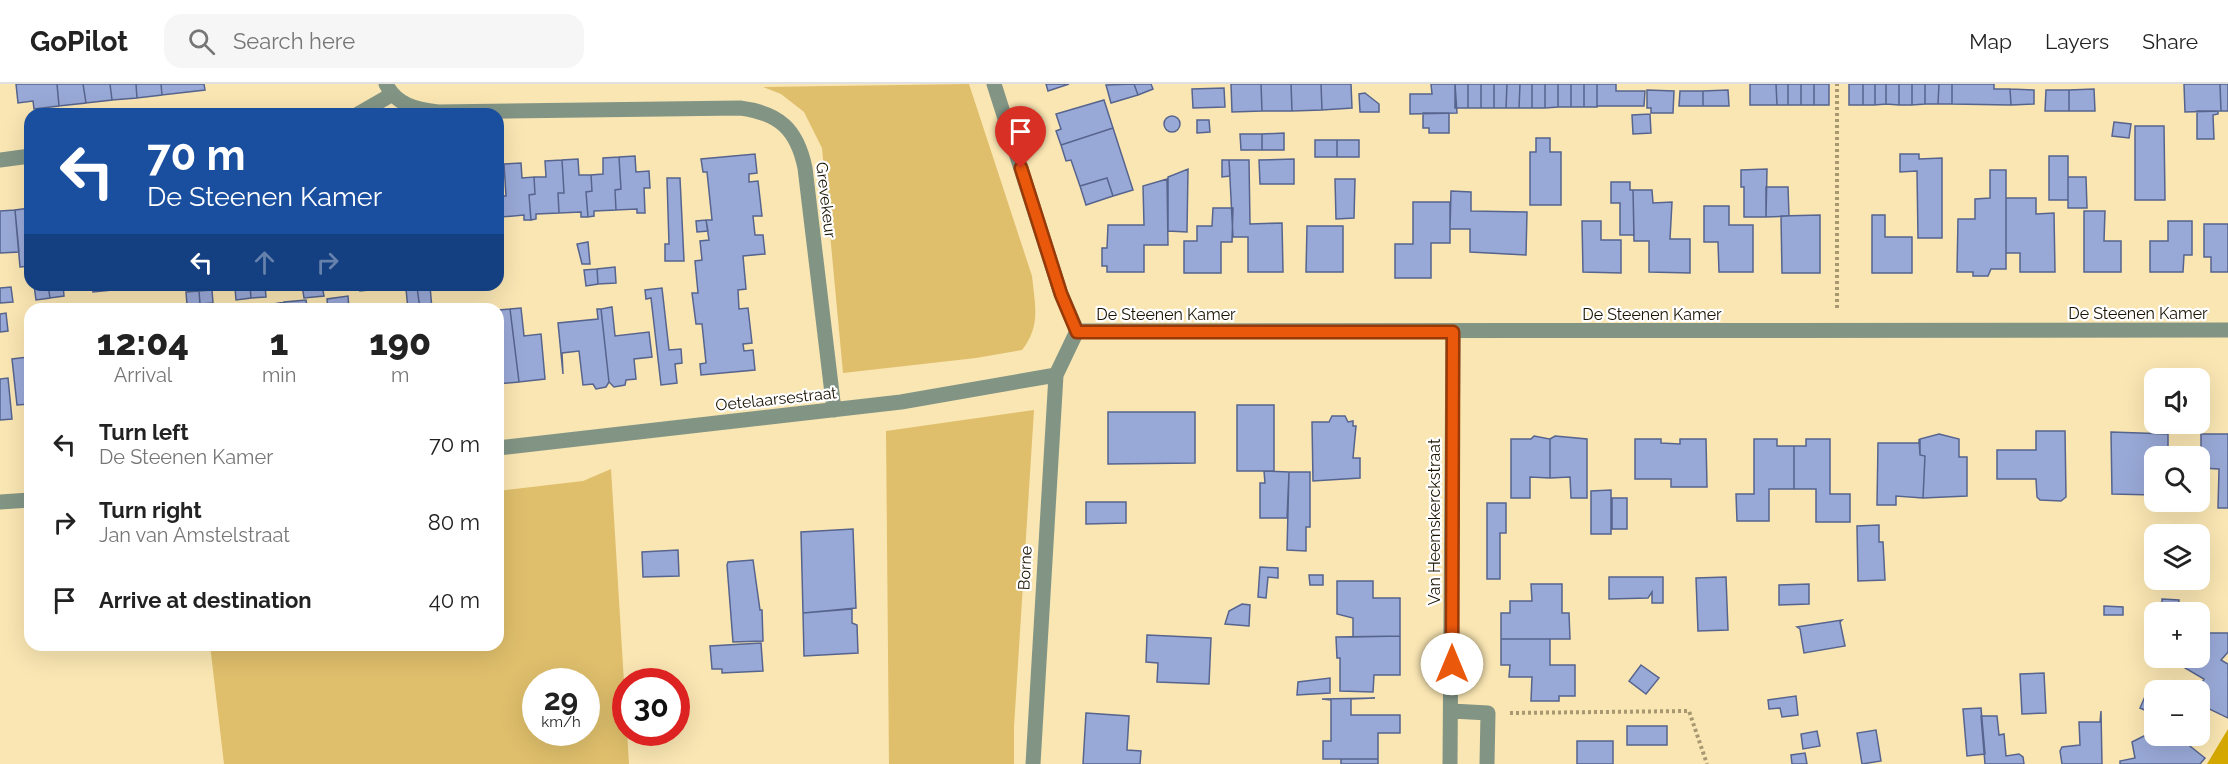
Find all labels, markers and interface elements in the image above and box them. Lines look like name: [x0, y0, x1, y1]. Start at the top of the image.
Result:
search box: [164, 14, 584, 68]
text: GoPilot: [30, 25, 128, 58]
icon: search: [185, 25, 218, 58]
text: Search here: [233, 28, 355, 54]
text: Map: [1969, 29, 2012, 54]
text: Layers: [2045, 29, 2109, 54]
text: Share: [2142, 29, 2198, 54]
pin: [995, 106, 1046, 168]
icon: arrive: [1004, 115, 1037, 148]
text: 70 m: [147, 131, 246, 180]
icon: left: [48, 132, 126, 210]
street label: Grevekeur: [812, 161, 840, 239]
text: De Steenen Kamer: [147, 181, 382, 212]
icon: left: [185, 246, 218, 279]
icon: ahead: [248, 246, 281, 279]
icon: right: [311, 246, 344, 279]
street label: De Steenen Kamer: [2068, 304, 2208, 323]
street label: De Steenen Kamer: [1096, 305, 1236, 324]
street label: De Steenen Kamer: [1582, 305, 1722, 324]
text: 12:04: [97, 321, 189, 363]
text: 1: [270, 321, 289, 363]
text: 190: [369, 321, 431, 363]
text: Arrival: [114, 363, 172, 387]
text: min: [262, 363, 296, 387]
text: m: [391, 363, 409, 387]
map controls: [2144, 368, 2210, 746]
button: sound: [2144, 368, 2210, 434]
street label: Oetelaarsestraat: [714, 383, 838, 415]
text: Turn left: [99, 419, 189, 445]
icon: left: [48, 428, 81, 461]
text: 70 m: [429, 431, 480, 457]
street label: Van Heemskerckstraat: [1425, 438, 1444, 605]
text: De Steenen Kamer: [99, 445, 273, 469]
button: search: [2144, 446, 2210, 512]
text: Turn right: [99, 497, 202, 523]
icon: right: [48, 506, 81, 539]
text: 80 m: [428, 509, 480, 535]
text: Jan van Amstelstraat: [99, 523, 290, 547]
button: layers: [2144, 524, 2210, 590]
street label: Borne: [1014, 545, 1036, 591]
icon: arrive: [48, 584, 81, 617]
text: Arrive at destination: [99, 587, 312, 613]
text: 40 m: [429, 587, 480, 613]
button: +: [2144, 602, 2210, 668]
position arrow: [1420, 632, 1484, 696]
speed limit sign: 30: [612, 668, 690, 746]
button: −: [2144, 680, 2210, 746]
text: 29: [544, 682, 578, 717]
text: km/h: [541, 713, 581, 731]

